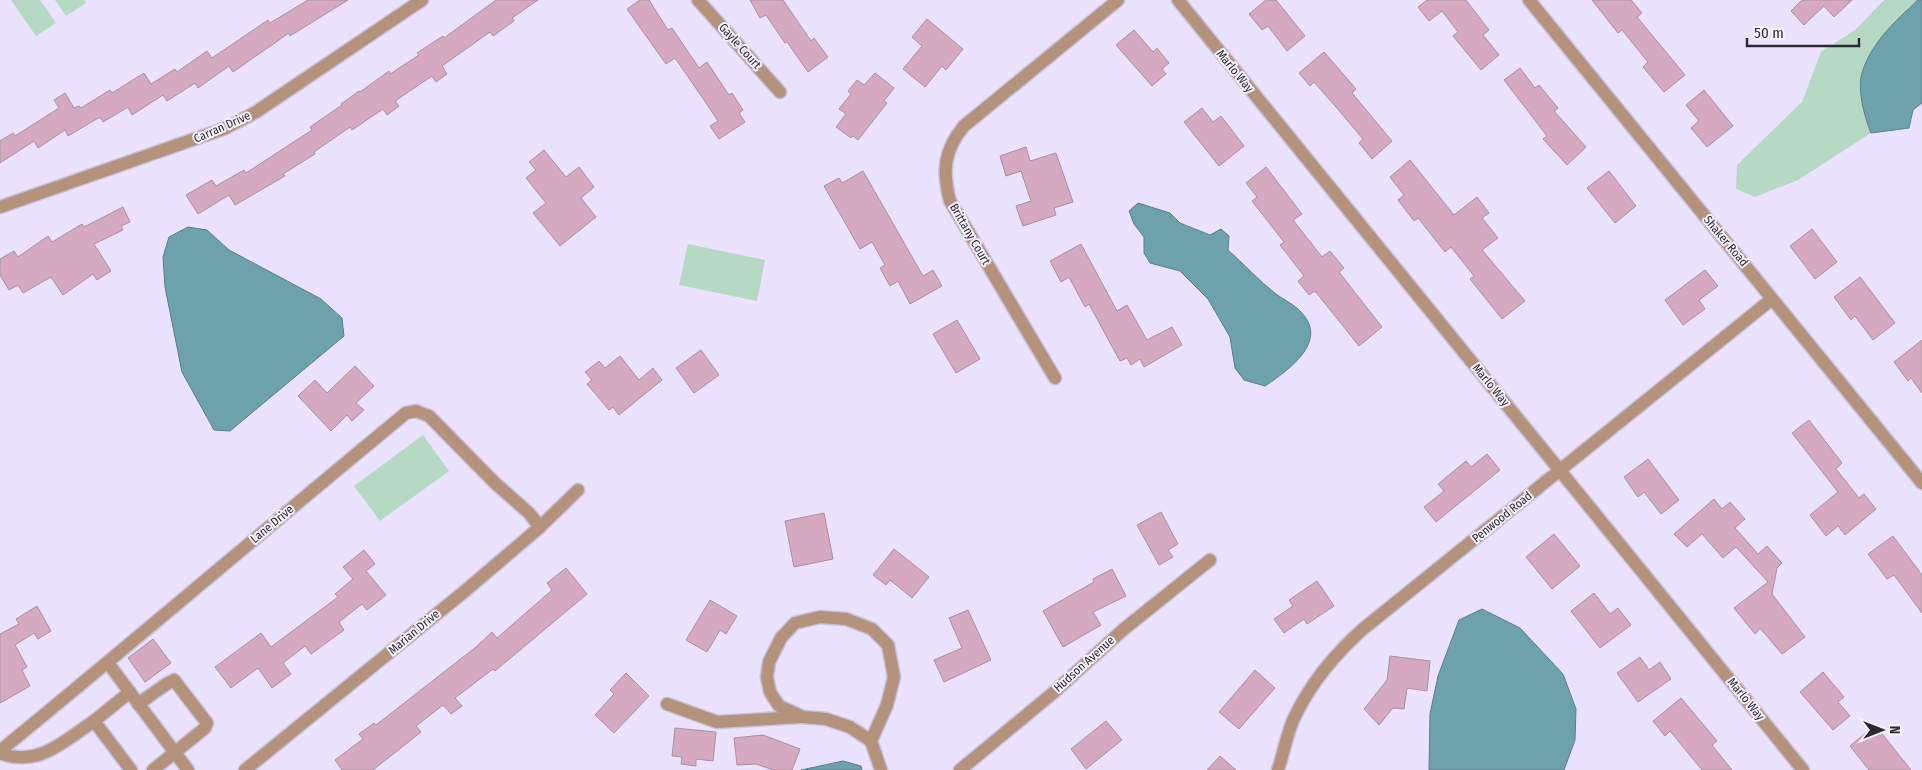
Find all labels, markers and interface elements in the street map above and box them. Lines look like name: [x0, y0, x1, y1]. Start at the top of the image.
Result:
scale bar: [1747, 15, 1860, 47]
street label: Gayle Court: [716, 20, 764, 72]
text: 50 m: [1754, 24, 1784, 42]
street label: Marlo Way: [1214, 47, 1257, 96]
street label: Carran Drive: [192, 108, 252, 146]
street label: Brittany Court: [947, 201, 993, 267]
street label: Shaker Road: [1701, 213, 1751, 269]
street label: Marlo Way: [1470, 361, 1513, 410]
street label: Penwood Road: [1469, 489, 1535, 545]
street label: Lane Drive: [248, 502, 296, 546]
street label: Marian Drive: [386, 607, 442, 657]
street label: Hudson Avenue: [1051, 633, 1117, 695]
street label: Marlo Way: [1725, 675, 1768, 724]
north arrow: [1857, 705, 1907, 755]
text: N: [1886, 726, 1903, 734]

